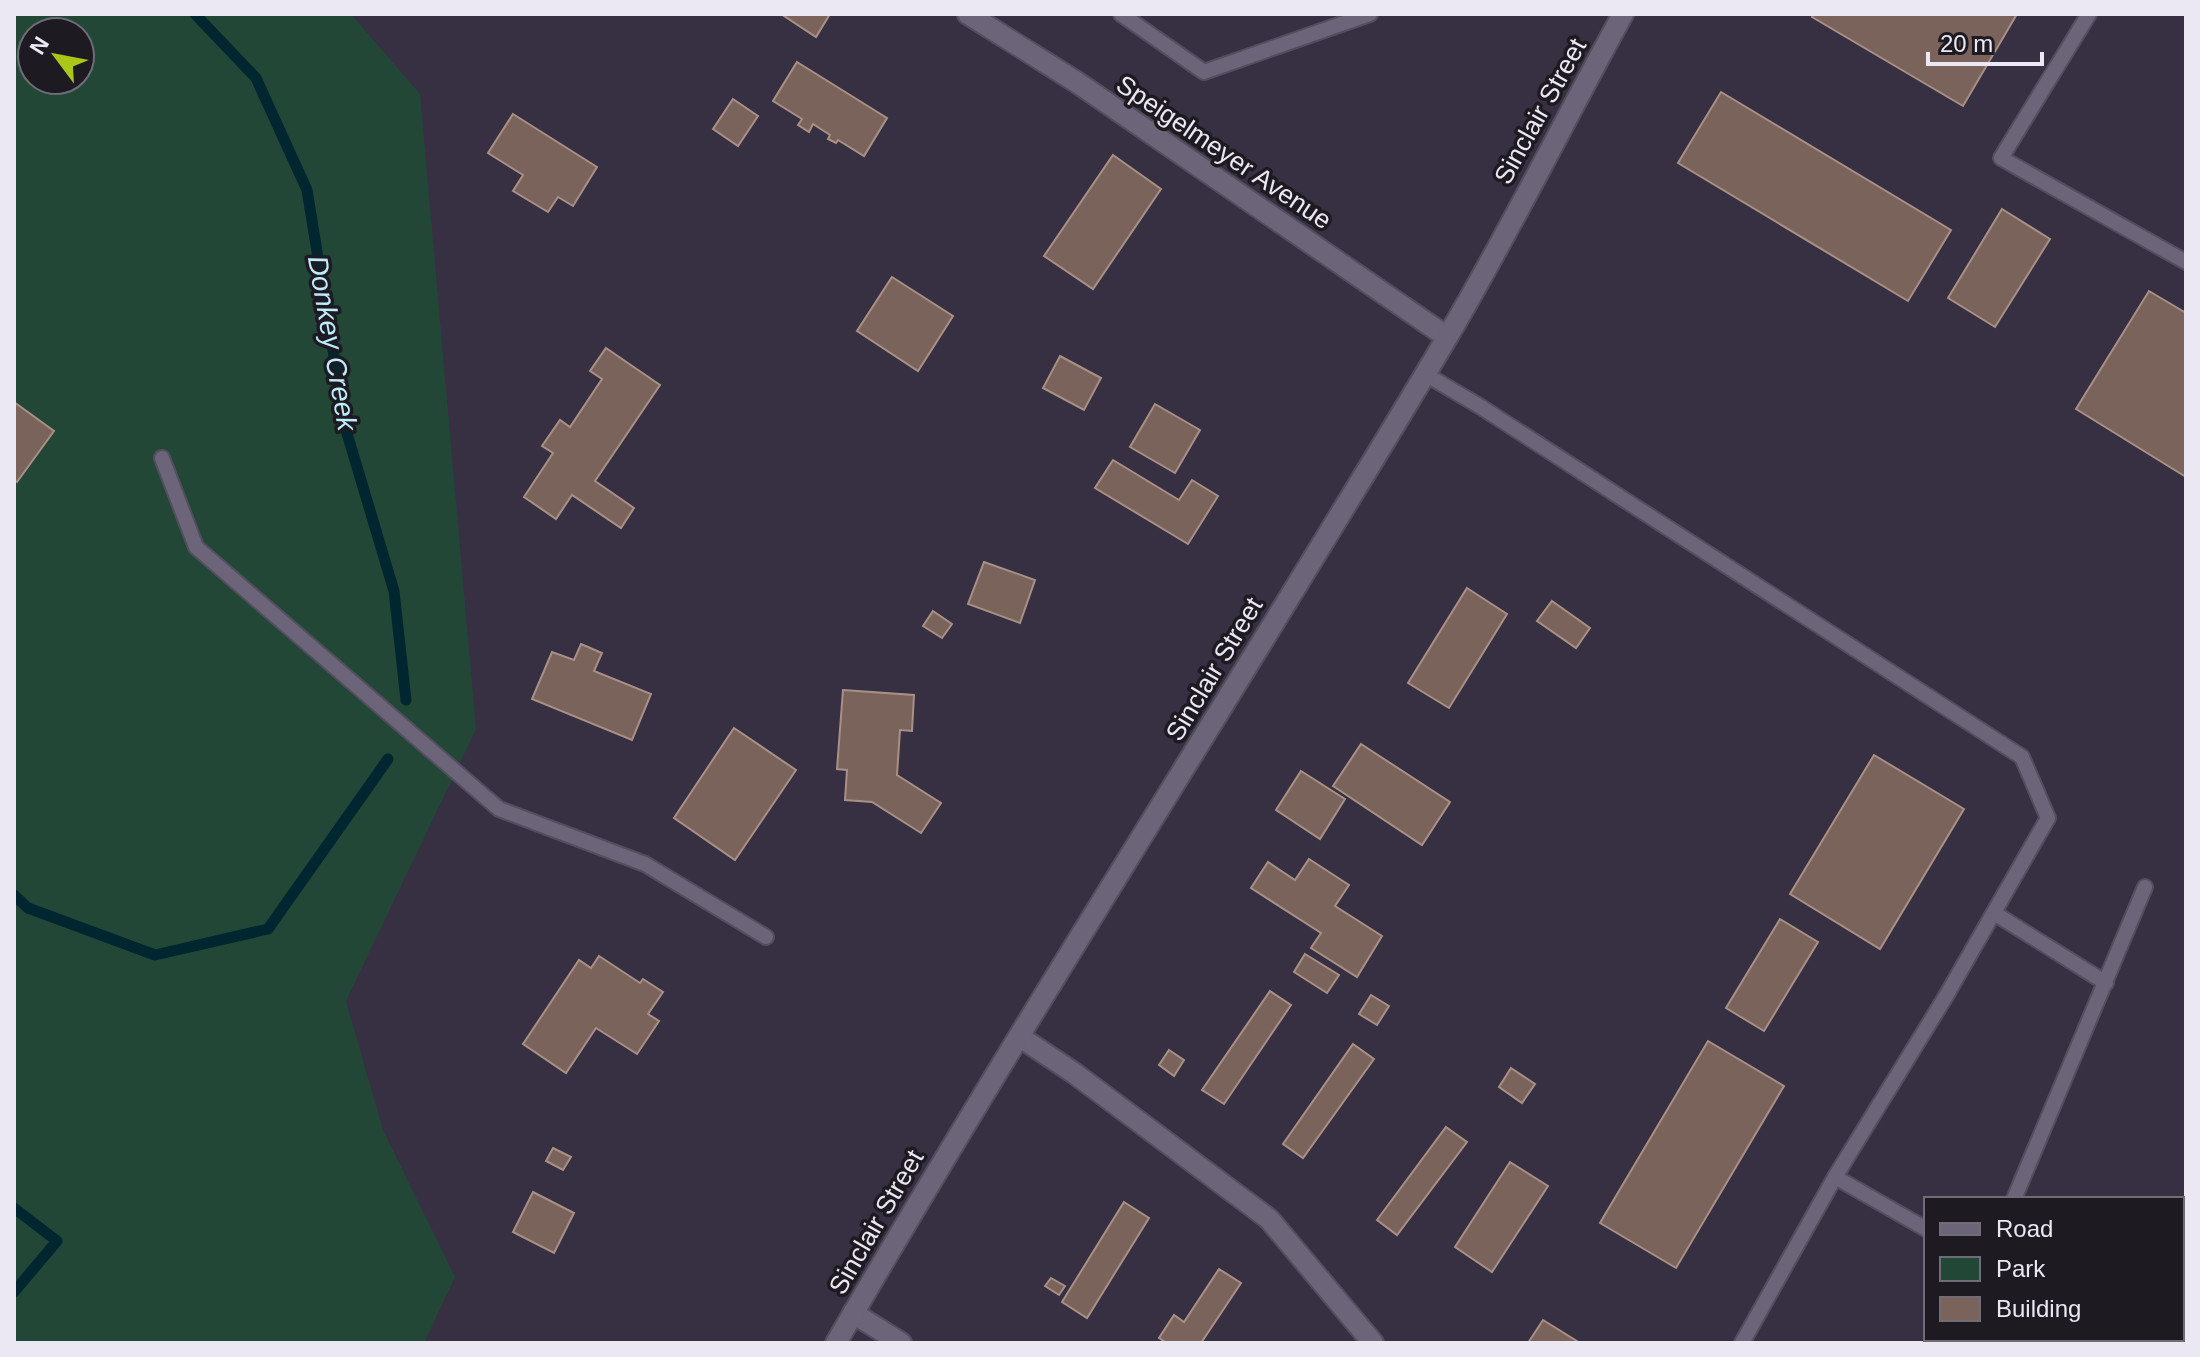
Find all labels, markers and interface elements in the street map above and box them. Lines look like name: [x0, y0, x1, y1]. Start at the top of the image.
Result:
north arrow: [16, 16, 96, 96]
scale bar: [1928, 16, 2042, 66]
text: 20 m: [1940, 30, 1993, 57]
text: N: [25, 32, 54, 59]
street label: Sinclair Street: [1488, 32, 1593, 189]
street label: Speigelmeyer Avenue: [1111, 69, 1337, 235]
water label: Donkey Creek: [302, 253, 364, 435]
street label: Sinclair Street: [1159, 591, 1269, 746]
street label: Sinclair Street: [823, 1144, 930, 1300]
legend: [1924, 1197, 2184, 1341]
text: Road: [1996, 1215, 2053, 1242]
text: Park: [1996, 1255, 2046, 1282]
text: Building: [1996, 1295, 2081, 1322]

